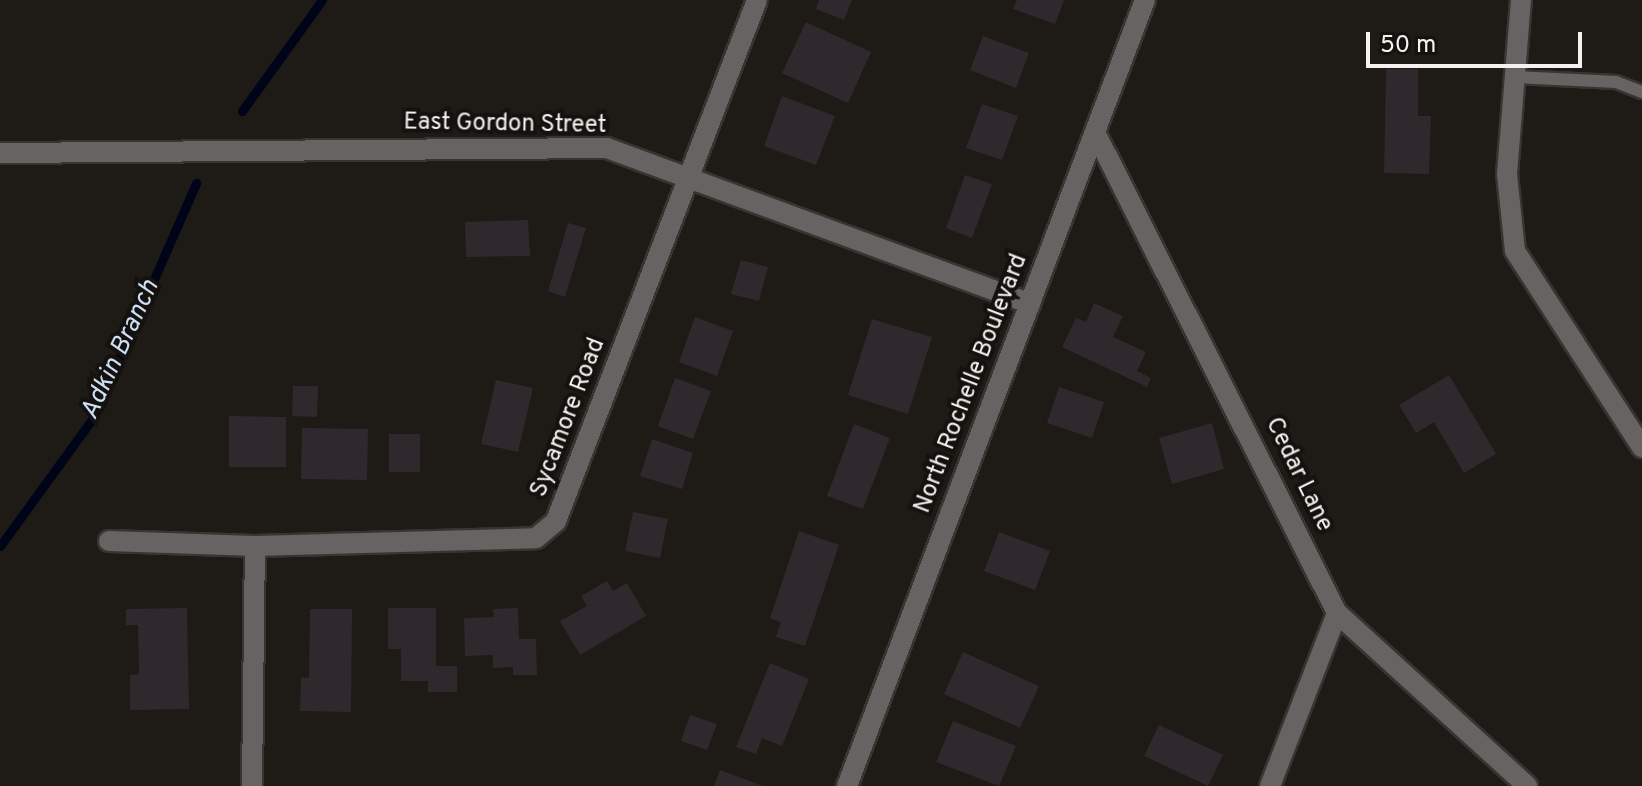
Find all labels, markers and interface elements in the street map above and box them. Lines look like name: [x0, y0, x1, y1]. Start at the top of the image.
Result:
scale bar: [1370, 16, 1586, 66]
text: 50 m: [1380, 31, 1436, 61]
street label: East Gordon Street: [403, 109, 607, 141]
street label: North Rochelle Boulevard: [909, 250, 1035, 518]
water label: Adkin Branch: [75, 275, 167, 425]
street label: Sycamore Road: [525, 334, 613, 502]
street label: Cedar Lane: [1258, 413, 1338, 537]

